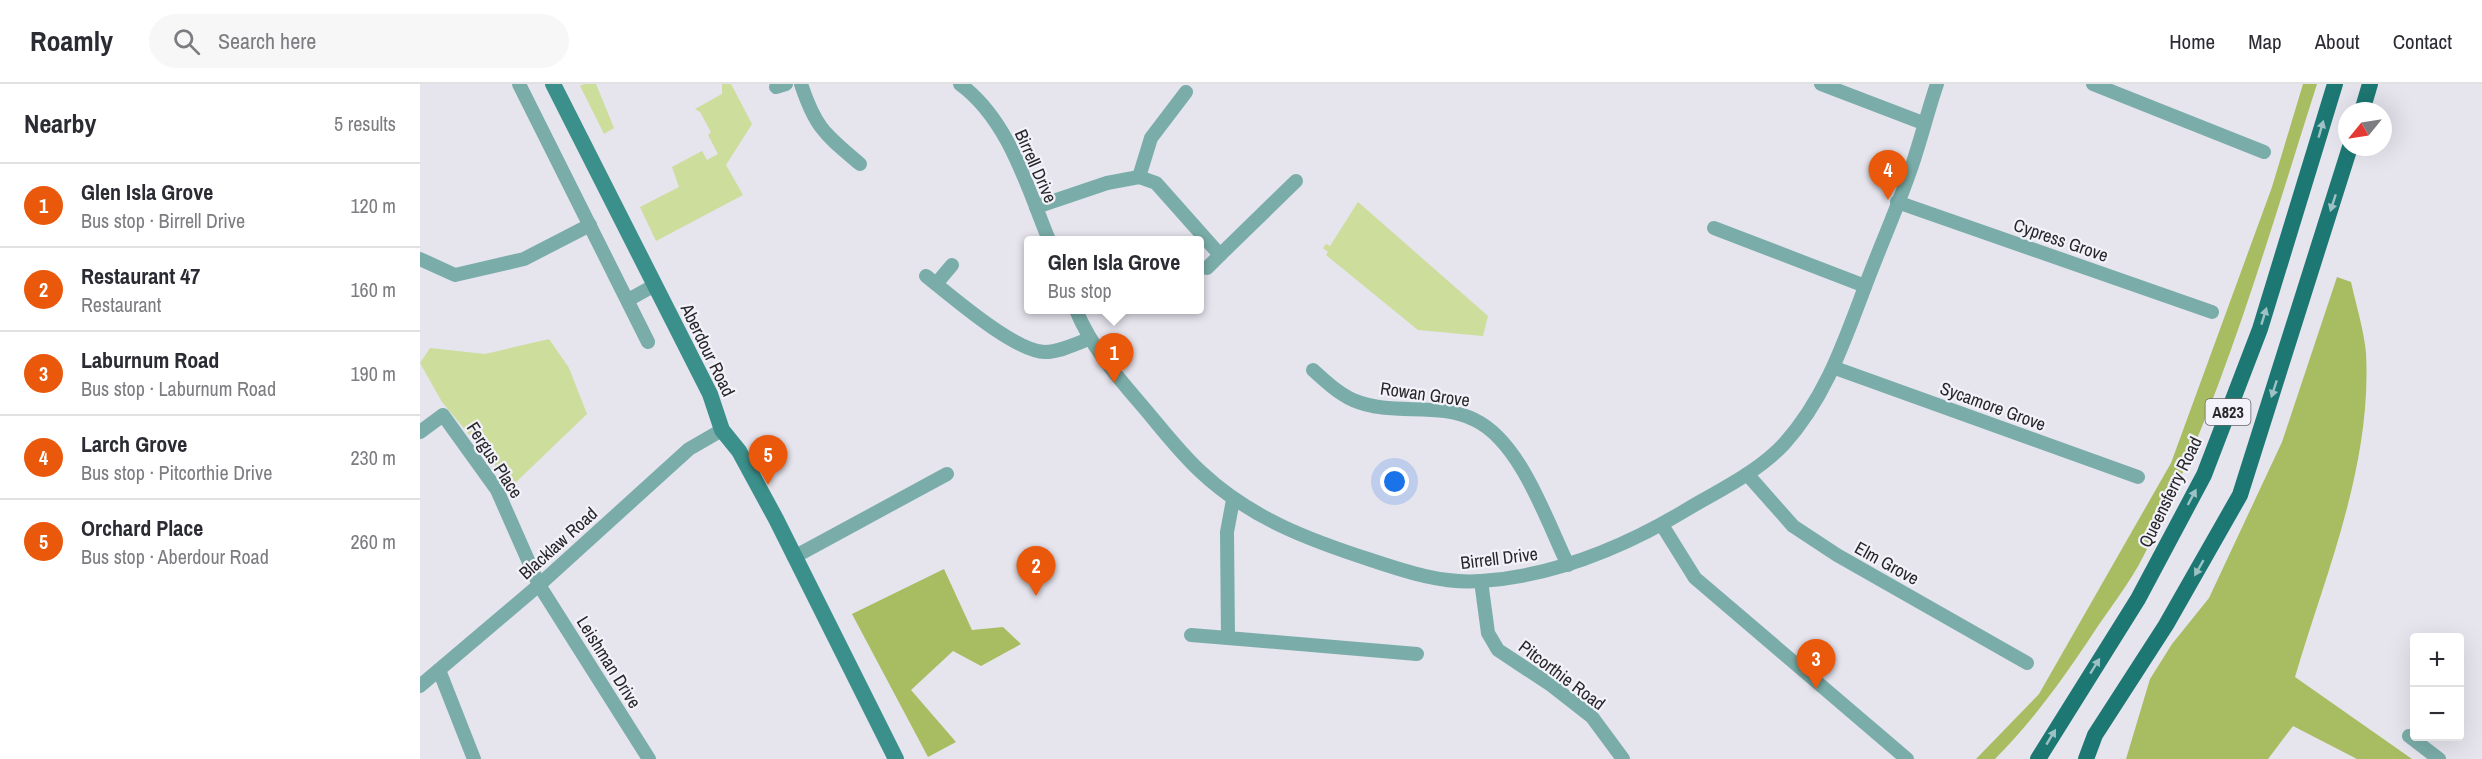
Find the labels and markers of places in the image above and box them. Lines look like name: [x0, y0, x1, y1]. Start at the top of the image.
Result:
pin: 4: [1868, 150, 1908, 200]
pin: 1: [1094, 334, 1134, 383]
pin: 5: [748, 436, 788, 485]
pin: 2: [1016, 546, 1056, 596]
pin: 3: [1796, 640, 1836, 689]

